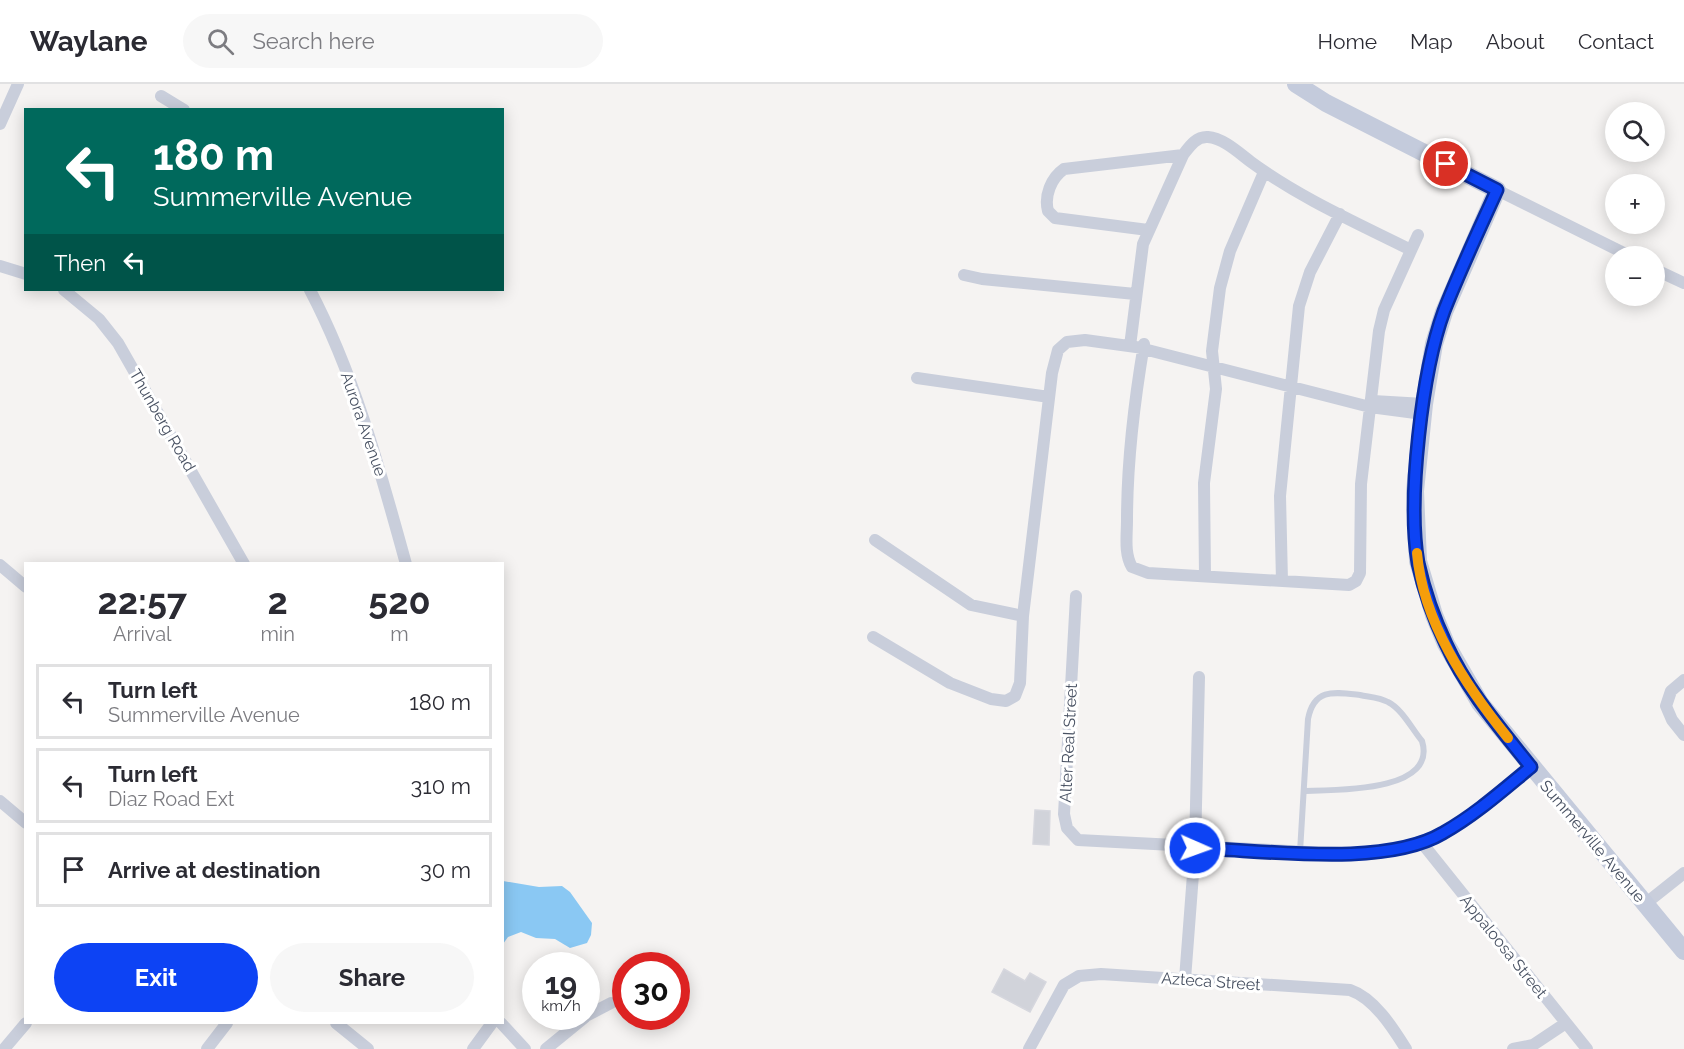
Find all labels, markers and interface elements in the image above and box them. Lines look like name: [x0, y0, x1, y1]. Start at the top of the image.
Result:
search box: [183, 14, 603, 68]
text: Waylane: [30, 25, 147, 58]
icon: search: [204, 25, 237, 58]
text: Search here: [252, 28, 375, 54]
text: Home: [1318, 29, 1377, 54]
text: Map: [1410, 29, 1453, 54]
text: About: [1486, 29, 1545, 54]
text: Contact: [1578, 29, 1654, 54]
map controls: [1605, 102, 1665, 306]
button: search: [1605, 102, 1665, 162]
text: 180 m: [153, 131, 274, 180]
icon: left: [54, 132, 132, 210]
pin: [1420, 138, 1471, 189]
icon: arrive: [1429, 147, 1462, 180]
button: +: [1605, 174, 1665, 234]
text: Summerville Avenue: [153, 181, 412, 212]
icon: left: [118, 246, 151, 279]
button: −: [1605, 246, 1665, 306]
text: Then: [54, 250, 106, 276]
street label: Thunberg Road: [126, 366, 200, 475]
street label: Aurora Avenue: [337, 370, 390, 479]
text: 22:57: [97, 580, 187, 622]
text: 2: [267, 580, 288, 622]
text: 520: [368, 580, 431, 622]
text: Arrival: [113, 622, 172, 646]
text: min: [260, 622, 295, 646]
text: m: [390, 622, 409, 646]
text: Turn left: [108, 677, 198, 703]
street label: Alter Real Street: [1056, 682, 1081, 803]
icon: left: [57, 685, 90, 718]
text: 180 m: [409, 689, 471, 715]
text: Summerville Avenue: [108, 703, 300, 727]
text: Turn left: [108, 761, 198, 787]
icon: left: [57, 769, 90, 802]
text: 310 m: [411, 773, 471, 799]
street label: Summerville Avenue: [1536, 776, 1649, 906]
text: Diaz Road Ext: [108, 787, 235, 811]
position arrow: [1163, 816, 1227, 880]
icon: arrive: [57, 853, 90, 886]
text: Arrive at destination: [108, 857, 321, 883]
text: 30 m: [420, 857, 471, 883]
street label: Appaloosa Street: [1456, 891, 1552, 1002]
button: Exit: [54, 943, 258, 1012]
button: Share: [270, 943, 474, 1012]
speed limit sign: 30: [612, 952, 690, 1030]
text: 19: [545, 966, 577, 1001]
street label: Azteca Street: [1161, 969, 1262, 994]
text: km/h: [541, 997, 581, 1015]

